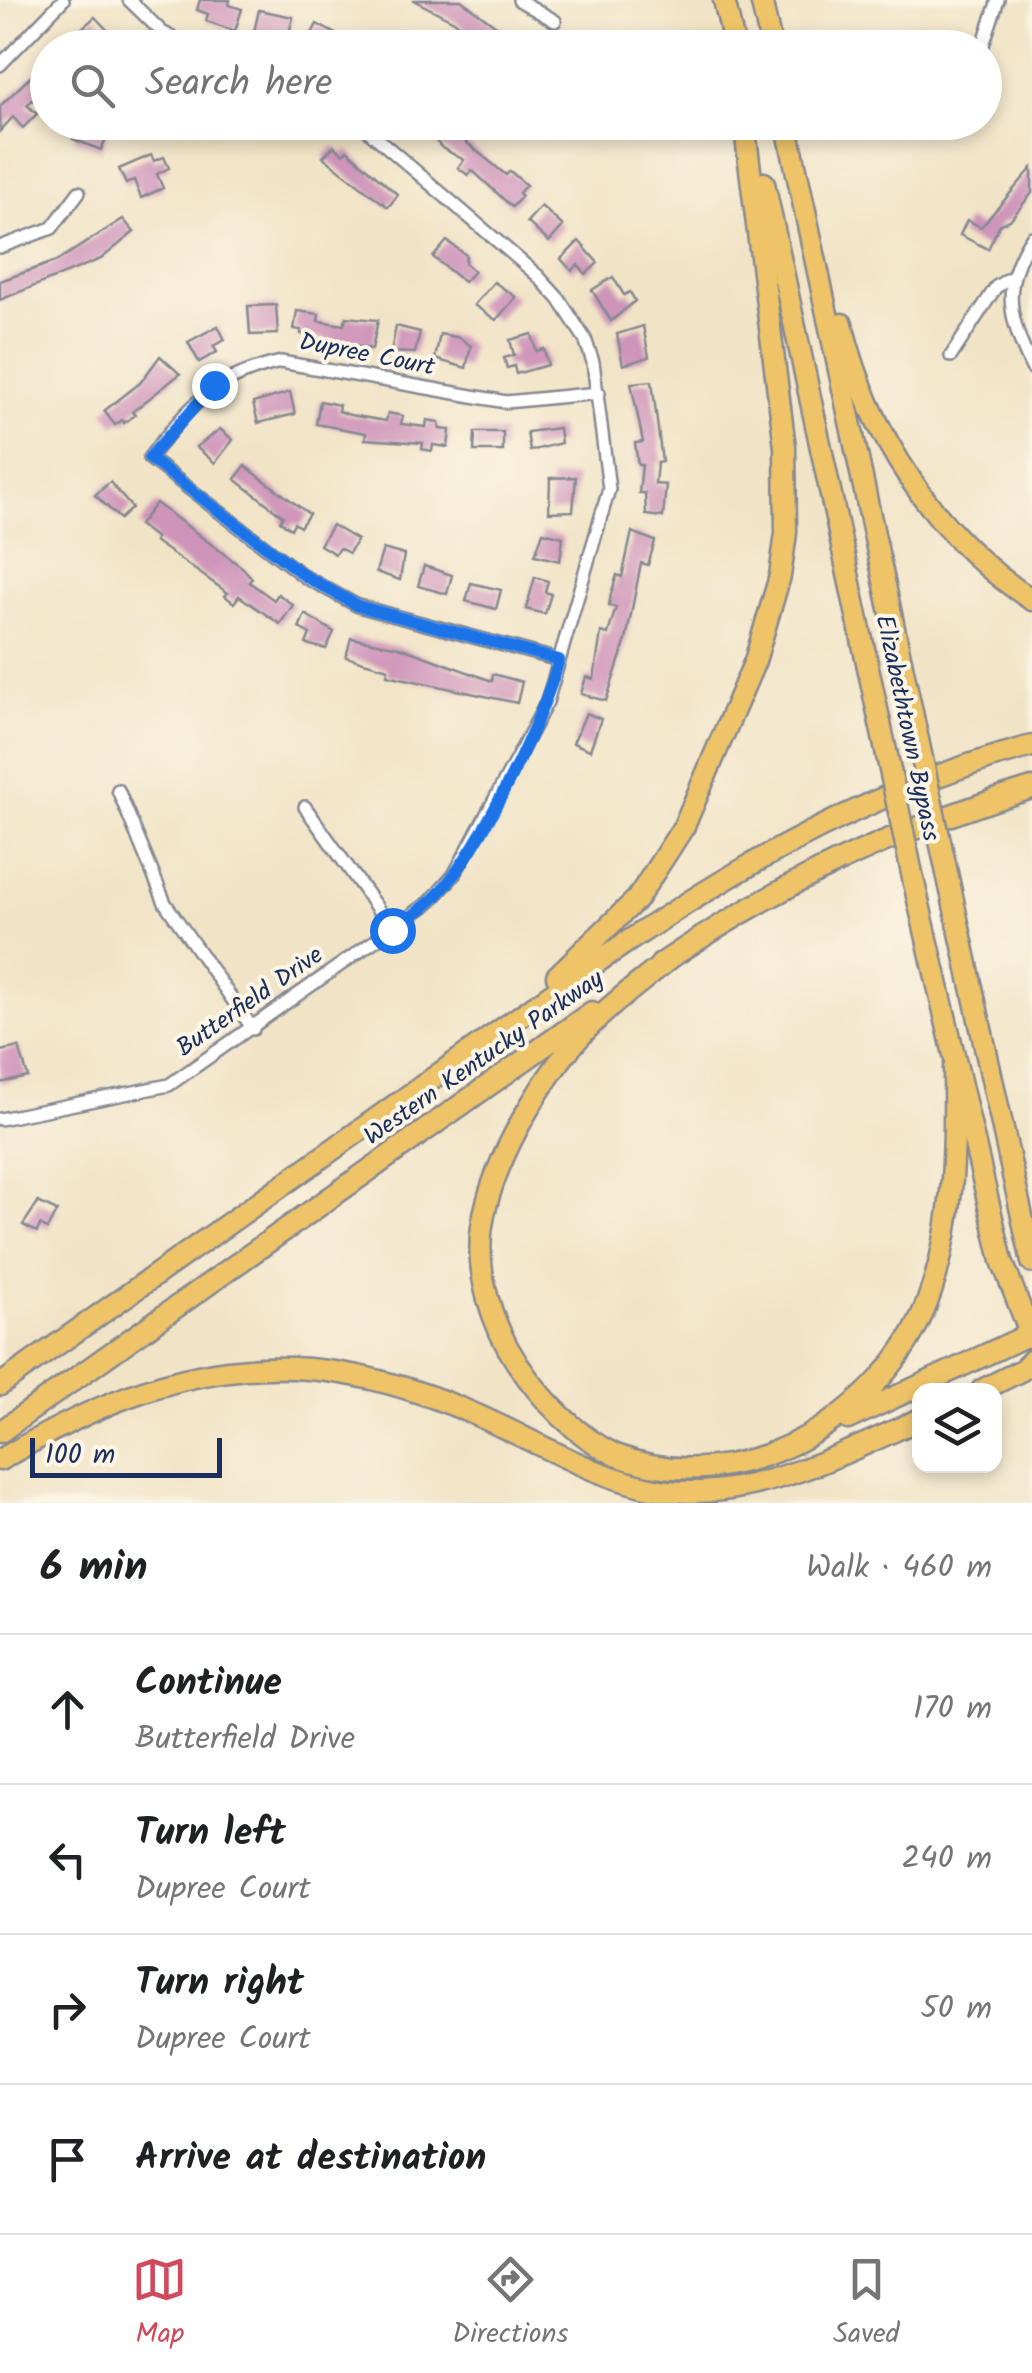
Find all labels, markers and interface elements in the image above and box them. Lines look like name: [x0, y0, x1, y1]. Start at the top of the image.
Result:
search box: [30, 30, 1002, 140]
text: Search here: [145, 55, 332, 115]
icon: search: [65, 58, 120, 113]
street label: Dupree Court: [296, 322, 438, 388]
route end: [192, 363, 238, 409]
street label: Elizabethtown Bypass: [863, 611, 951, 845]
route start: [370, 908, 416, 954]
street label: Butterfield Drive: [168, 936, 332, 1068]
street label: Western Kentucky Parkway: [356, 960, 613, 1156]
map controls: [912, 1383, 1002, 1473]
button: layers: [912, 1383, 1002, 1473]
scale bar: [30, 1433, 222, 1478]
text: 100 m: [45, 1433, 115, 1478]
text: 6 min: [40, 1535, 148, 1602]
text: Walk · 460 m: [806, 1543, 992, 1594]
text: Continue: [135, 1654, 282, 1714]
icon: ahead: [40, 1682, 95, 1737]
text: 170 m: [913, 1684, 992, 1735]
text: Butterfield Drive: [135, 1714, 355, 1765]
text: Turn left: [135, 1804, 286, 1864]
icon: left: [40, 1832, 95, 1887]
text: 240 m: [901, 1834, 992, 1885]
text: Dupree Court: [135, 1864, 311, 1915]
text: Turn right: [135, 1954, 304, 2014]
icon: right: [40, 1982, 95, 2037]
text: 50 m: [921, 1984, 992, 2035]
text: Dupree Court: [135, 2014, 311, 2065]
text: Arrive at destination: [135, 2129, 486, 2189]
icon: arrive: [40, 2132, 95, 2187]
tab: Map: [132, 2252, 187, 2357]
tab: Directions: [452, 2252, 568, 2357]
tab: Saved: [833, 2252, 900, 2357]

